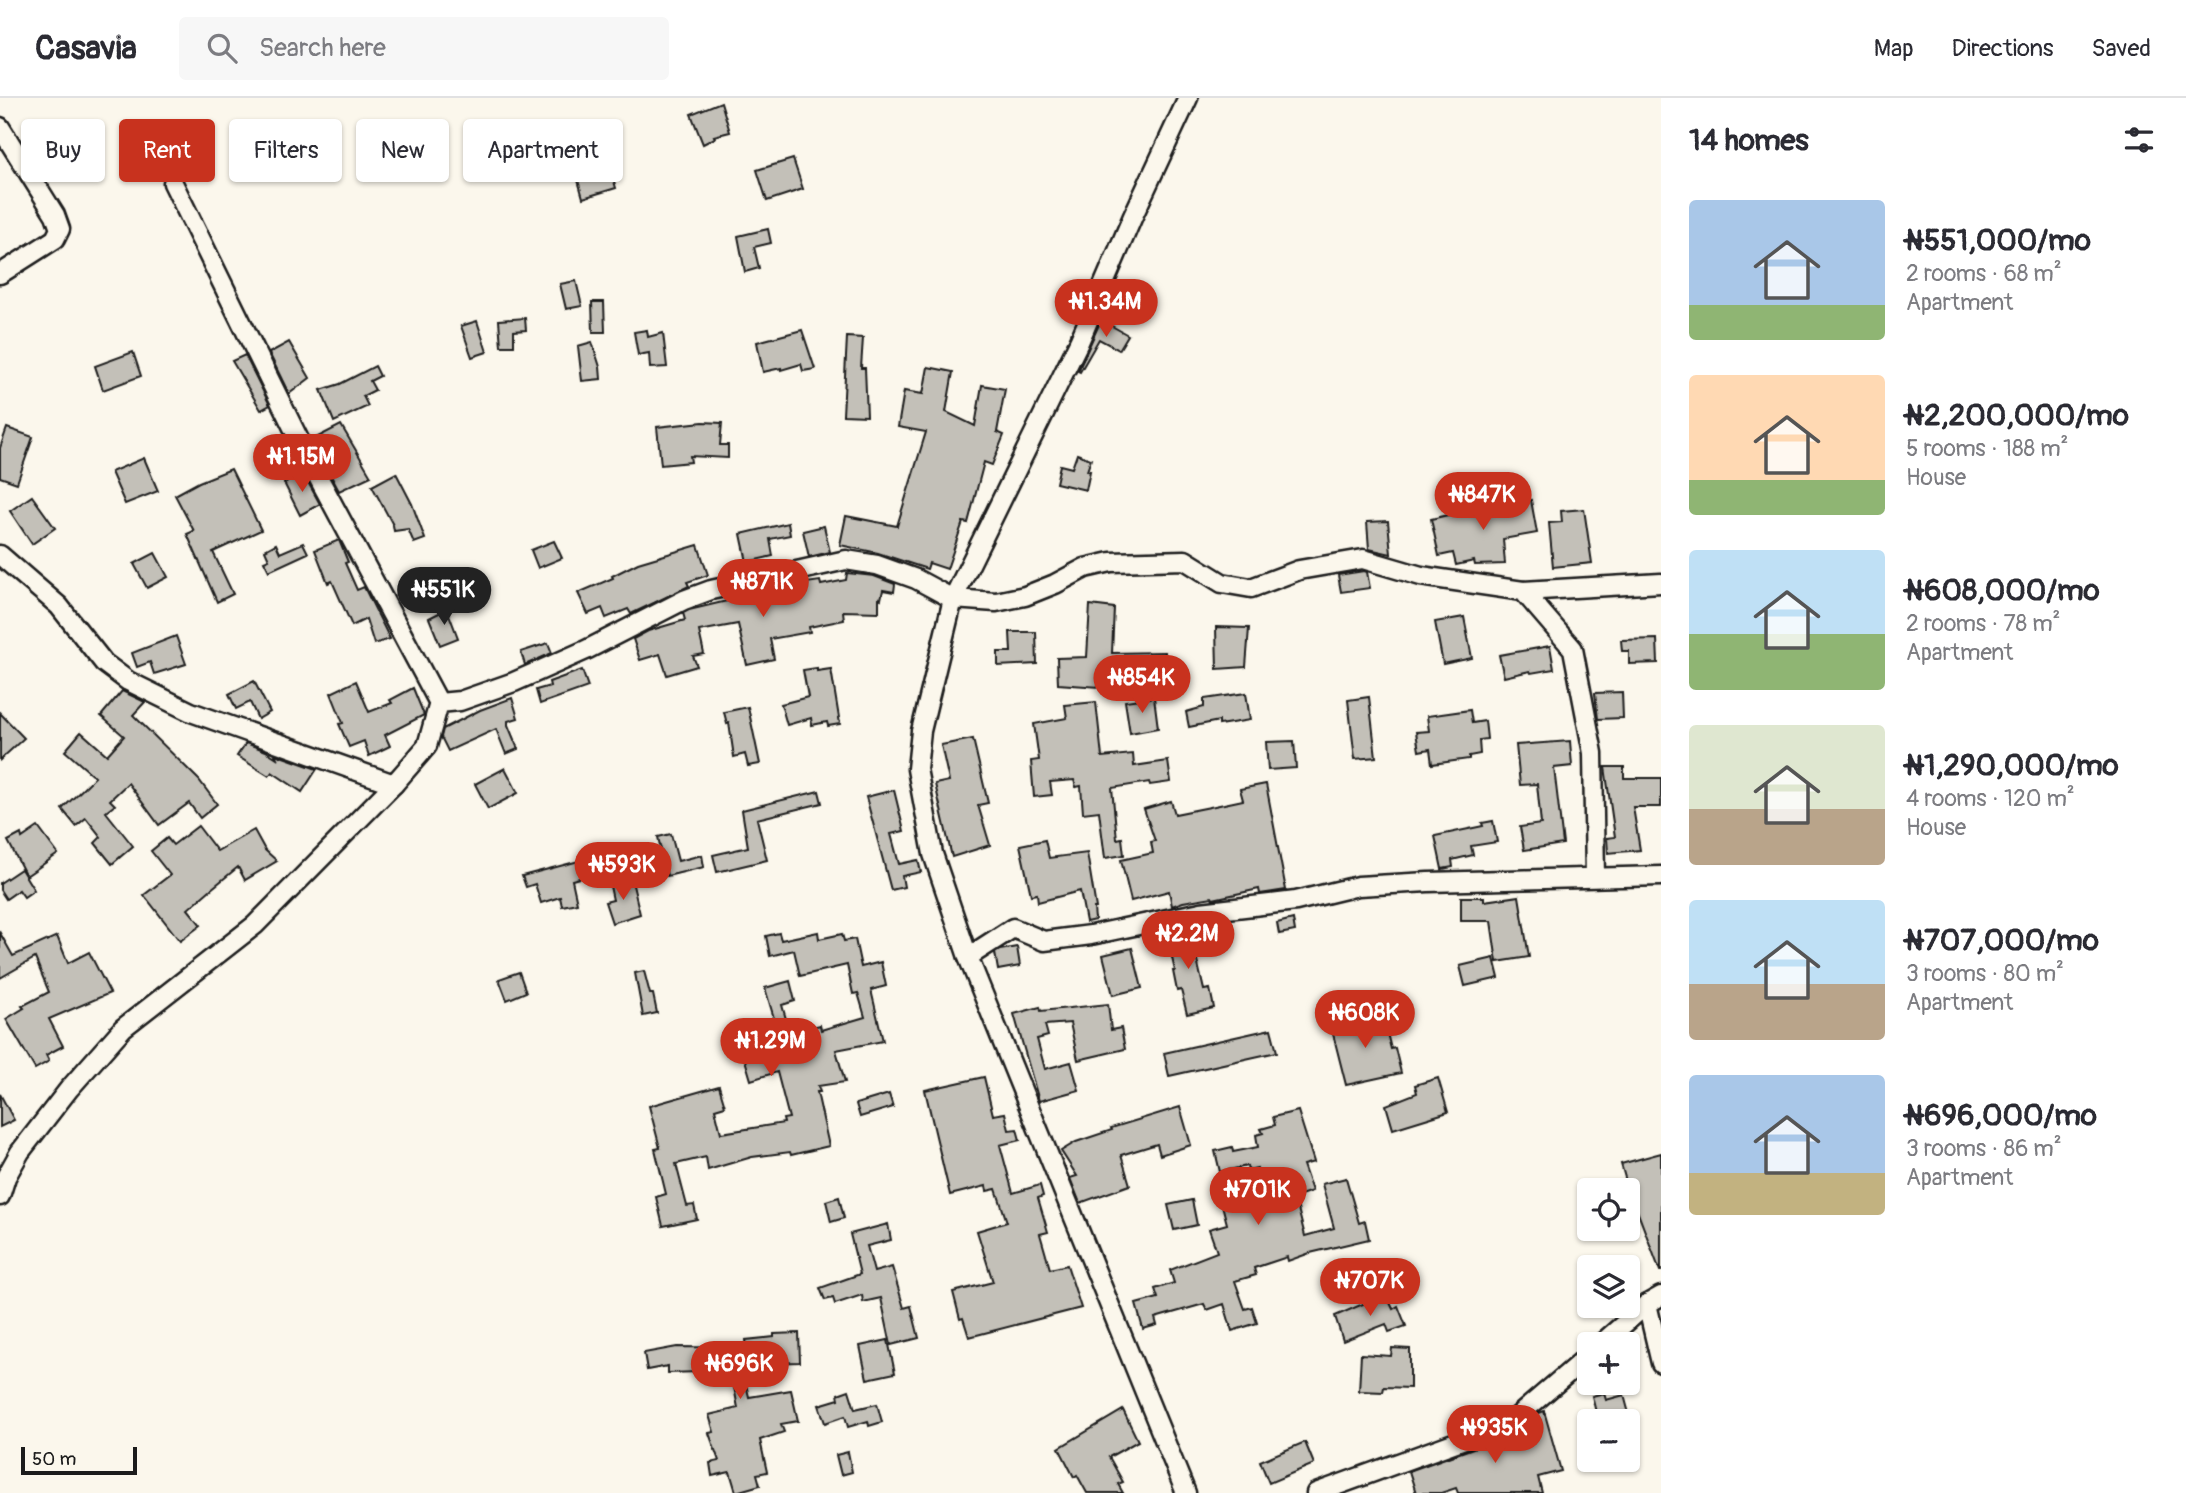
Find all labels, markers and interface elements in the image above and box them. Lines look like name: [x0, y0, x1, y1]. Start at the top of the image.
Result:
search box: [179, 17, 669, 80]
text: Casavia: [35, 28, 137, 69]
icon: search: [203, 29, 241, 67]
text: Search here: [259, 32, 386, 64]
text: Map: [1874, 34, 1914, 63]
text: Directions: [1952, 34, 2053, 63]
text: Saved: [2091, 34, 2151, 63]
chip: Buy: [21, 119, 105, 182]
chip: Rent: [119, 119, 215, 182]
chip: Filters: [229, 119, 342, 182]
chip: New: [356, 119, 449, 182]
chip: Apartment: [463, 119, 623, 182]
icon: filters: [2120, 121, 2158, 159]
text: 14 homes: [1689, 122, 1809, 159]
text: ₦551,000/mo: [1906, 222, 2091, 259]
icon: home: [1745, 228, 1829, 312]
text: 2 rooms · 68 m²: [1906, 259, 2062, 288]
pin: ₦1.34M: [1049, 280, 1163, 339]
text: ₦1.34M: [1071, 287, 1141, 316]
text: Apartment: [1906, 288, 2013, 317]
text: ₦2,200,000/mo: [1906, 397, 2129, 434]
icon: home: [1745, 403, 1829, 487]
pin: ₦1.15M: [245, 434, 359, 494]
text: 5 rooms · 188 m²: [1906, 434, 2068, 463]
text: ₦1.15M: [269, 442, 335, 471]
text: House: [1906, 463, 1966, 492]
pin: ₦847K: [1434, 472, 1532, 532]
text: ₦847K: [1451, 480, 1515, 509]
pin: ₦871K: [714, 560, 812, 619]
text: ₦871K: [733, 567, 793, 596]
pin: ₦551K: [395, 568, 493, 627]
text: ₦608,000/mo: [1906, 572, 2100, 609]
text: ₦551K: [413, 575, 475, 604]
icon: home: [1745, 578, 1829, 662]
text: 2 rooms · 78 m²: [1906, 609, 2060, 638]
text: Apartment: [1906, 638, 2013, 667]
pin: ₦854K: [1093, 656, 1191, 715]
text: ₦854K: [1109, 663, 1175, 692]
text: ₦1,290,000/mo: [1906, 747, 2119, 784]
icon: home: [1745, 753, 1829, 837]
text: 4 rooms · 120 m²: [1906, 784, 2075, 813]
text: House: [1906, 813, 1966, 842]
pin: ₦593K: [574, 842, 672, 902]
text: ₦593K: [591, 850, 655, 879]
pin: ₦2.2M: [1139, 912, 1237, 971]
text: ₦2.2M: [1157, 919, 1219, 948]
text: ₦707,000/mo: [1906, 922, 2099, 959]
icon: home: [1745, 928, 1829, 1012]
text: 3 rooms · 80 m²: [1906, 959, 2064, 988]
text: Apartment: [1906, 988, 2013, 1017]
pin: ₦608K: [1316, 990, 1414, 1050]
text: ₦608K: [1331, 998, 1399, 1027]
pin: ₦1.29M: [714, 1018, 828, 1078]
text: ₦1.29M: [736, 1026, 806, 1055]
text: ₦696,000/mo: [1906, 1097, 2097, 1134]
icon: home: [1745, 1103, 1829, 1187]
text: 3 rooms · 86 m²: [1906, 1134, 2062, 1163]
text: Apartment: [1906, 1163, 2013, 1192]
pin: ₦701K: [1209, 1168, 1307, 1227]
text: ₦701K: [1226, 1175, 1290, 1204]
map controls: [1577, 1178, 1640, 1472]
button: locate: [1577, 1178, 1640, 1241]
button: layers: [1577, 1255, 1640, 1318]
pin: ₦707K: [1321, 1258, 1419, 1318]
text: ₦707K: [1336, 1266, 1404, 1295]
button: +: [1577, 1332, 1640, 1395]
pin: ₦696K: [691, 1342, 789, 1401]
text: ₦696K: [707, 1349, 773, 1378]
pin: ₦935K: [1446, 1406, 1544, 1465]
button: −: [1577, 1409, 1640, 1472]
text: ₦935K: [1463, 1413, 1527, 1442]
scale bar: [21, 1444, 136, 1476]
text: 50 m: [32, 1447, 76, 1471]

